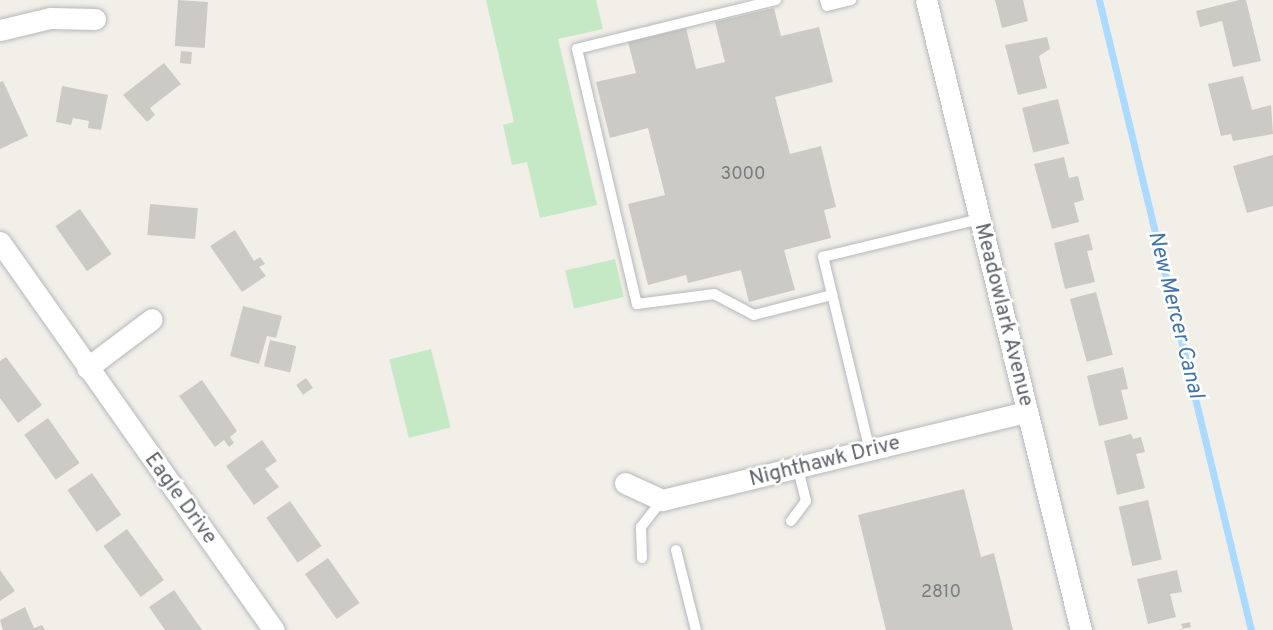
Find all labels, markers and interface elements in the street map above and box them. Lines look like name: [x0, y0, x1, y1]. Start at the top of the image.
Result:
house number: 3000: [720, 164, 766, 186]
street label: Meadowlark Avenue: [968, 220, 1038, 410]
water label: New Mercer Canal: [1141, 229, 1209, 401]
street label: Nighthawk Drive: [747, 431, 903, 493]
street label: Eagle Drive: [138, 448, 222, 550]
house number: 2810: [921, 582, 961, 604]

